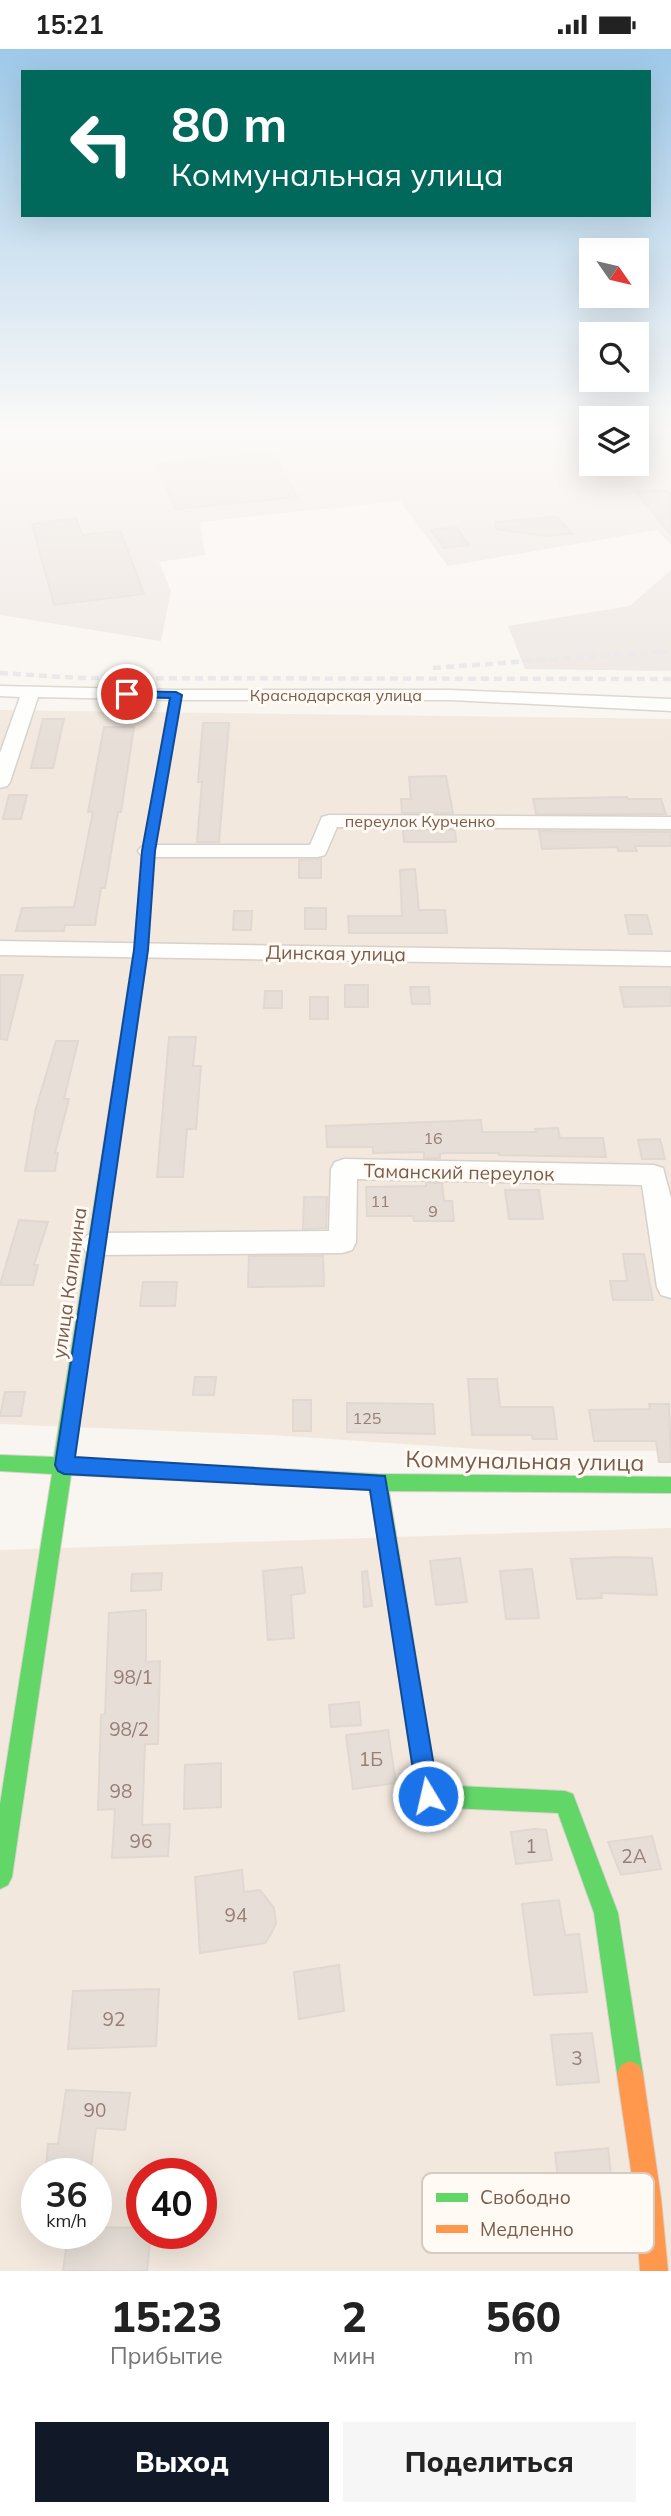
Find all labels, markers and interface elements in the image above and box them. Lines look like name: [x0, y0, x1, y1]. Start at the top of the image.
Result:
text: 15:21: [35, 8, 104, 41]
text: 80 m: [171, 93, 287, 154]
icon: left: [56, 98, 147, 189]
text: Коммунальная улица: [171, 154, 504, 194]
north arrow: [579, 238, 649, 308]
map controls: [579, 238, 649, 476]
button: search: [579, 322, 649, 392]
button: layers: [579, 406, 649, 476]
pin: [97, 664, 157, 724]
icon: arrive: [108, 675, 146, 713]
street label: Краснодарская улица: [250, 685, 422, 705]
street label: переулок Курченко: [345, 811, 495, 831]
street label: Динская улица: [266, 940, 406, 966]
house number: 16: [423, 1128, 443, 1148]
street label: Таманский переулок: [363, 1158, 555, 1186]
house number: 11: [370, 1191, 390, 1211]
house number: 9: [428, 1201, 438, 1221]
street label: улица Калинина: [47, 1206, 91, 1360]
house number: 125: [353, 1408, 381, 1428]
street label: Коммунальная улица: [405, 1444, 645, 1477]
house number: 98/1: [113, 1665, 153, 1689]
house number: 98/2: [109, 1717, 149, 1741]
house number: 1Б: [359, 1747, 383, 1771]
position arrow: [391, 1759, 465, 1833]
house number: 98: [110, 1779, 132, 1803]
house number: 96: [130, 1829, 152, 1853]
house number: 1: [525, 1834, 537, 1858]
house number: 2А: [621, 1844, 647, 1868]
house number: 94: [225, 1903, 247, 1927]
house number: 92: [103, 2007, 125, 2031]
house number: 3: [571, 2046, 583, 2070]
house number: 90: [84, 2098, 106, 2122]
speed limit sign: 40: [126, 2158, 217, 2249]
text: 36: [45, 2172, 88, 2216]
legend: [422, 2173, 654, 2253]
text: Свободно: [480, 2185, 571, 2209]
text: km/h: [46, 2209, 87, 2232]
text: Медленно: [480, 2217, 574, 2241]
text: 15:23: [110, 2290, 222, 2343]
text: 2: [341, 2290, 367, 2343]
text: 560: [485, 2290, 561, 2343]
text: Прибытие: [110, 2341, 223, 2370]
text: мин: [333, 2341, 376, 2370]
text: m: [513, 2341, 533, 2370]
button: Выход: [35, 2422, 329, 2502]
button: Поделиться: [343, 2422, 636, 2502]

